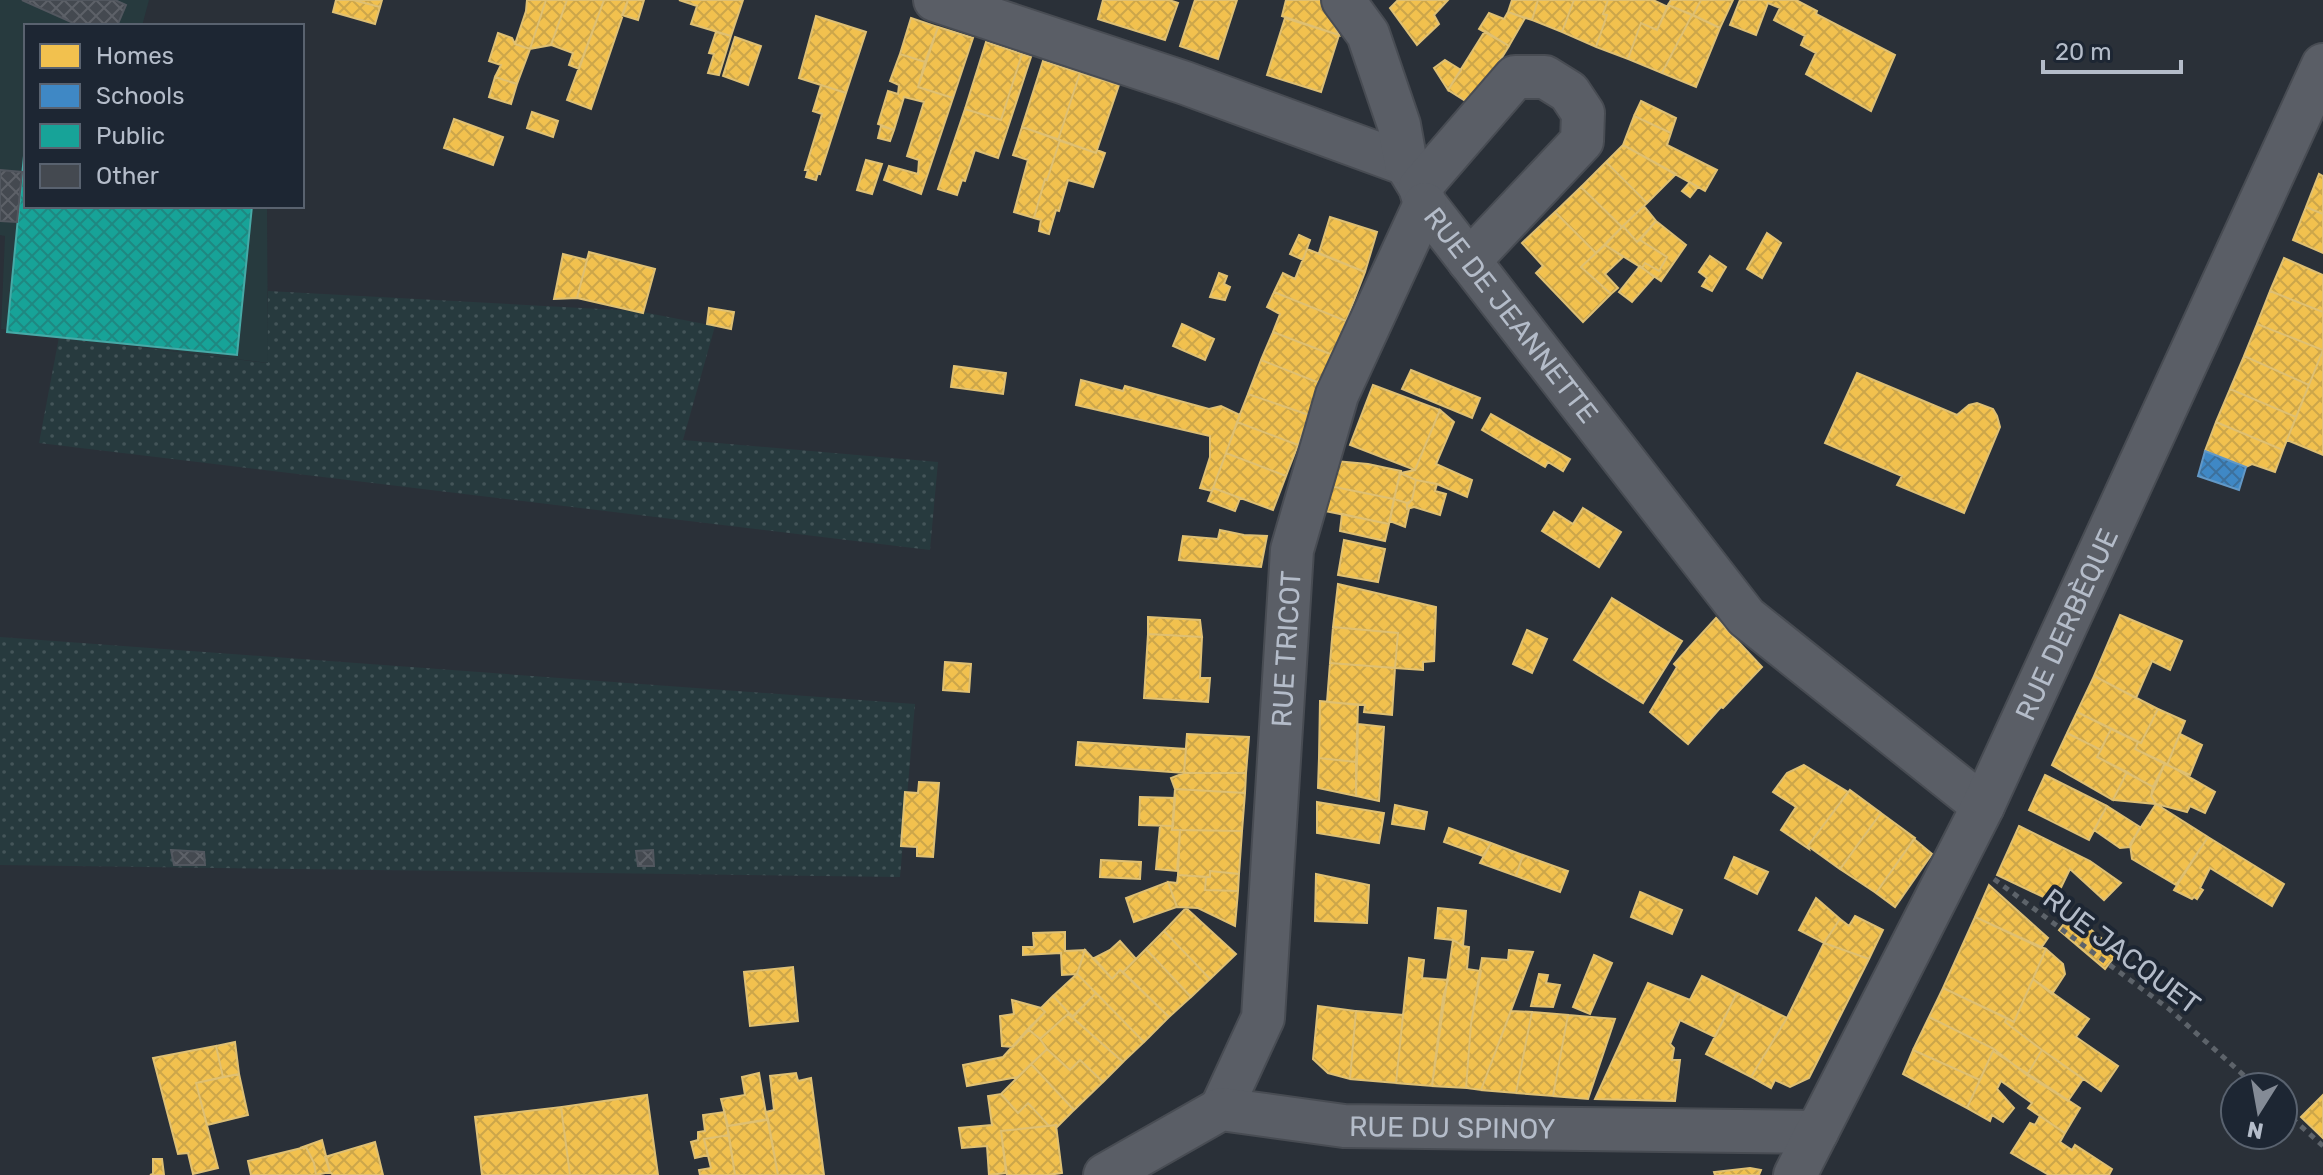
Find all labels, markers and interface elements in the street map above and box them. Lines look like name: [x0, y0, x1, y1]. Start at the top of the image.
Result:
legend: [24, 24, 304, 208]
scale bar: [2043, 24, 2181, 74]
text: 20 m: [2055, 38, 2112, 66]
text: Homes: [96, 42, 174, 70]
text: Schools: [96, 82, 184, 110]
text: Public: [96, 122, 165, 150]
text: Other: [96, 162, 159, 190]
street label: RUE DE JEANNETTE: [1417, 201, 1605, 430]
street label: RUE DERBÈQUE: [2009, 523, 2125, 726]
street label: RUE TRICOT: [1265, 570, 1308, 728]
street label: RUE JACQUET: [2037, 882, 2207, 1021]
north arrow: [2219, 1071, 2299, 1151]
street label: RUE DU SPINOY: [1349, 1110, 1556, 1146]
text: N: [2245, 1115, 2266, 1145]

